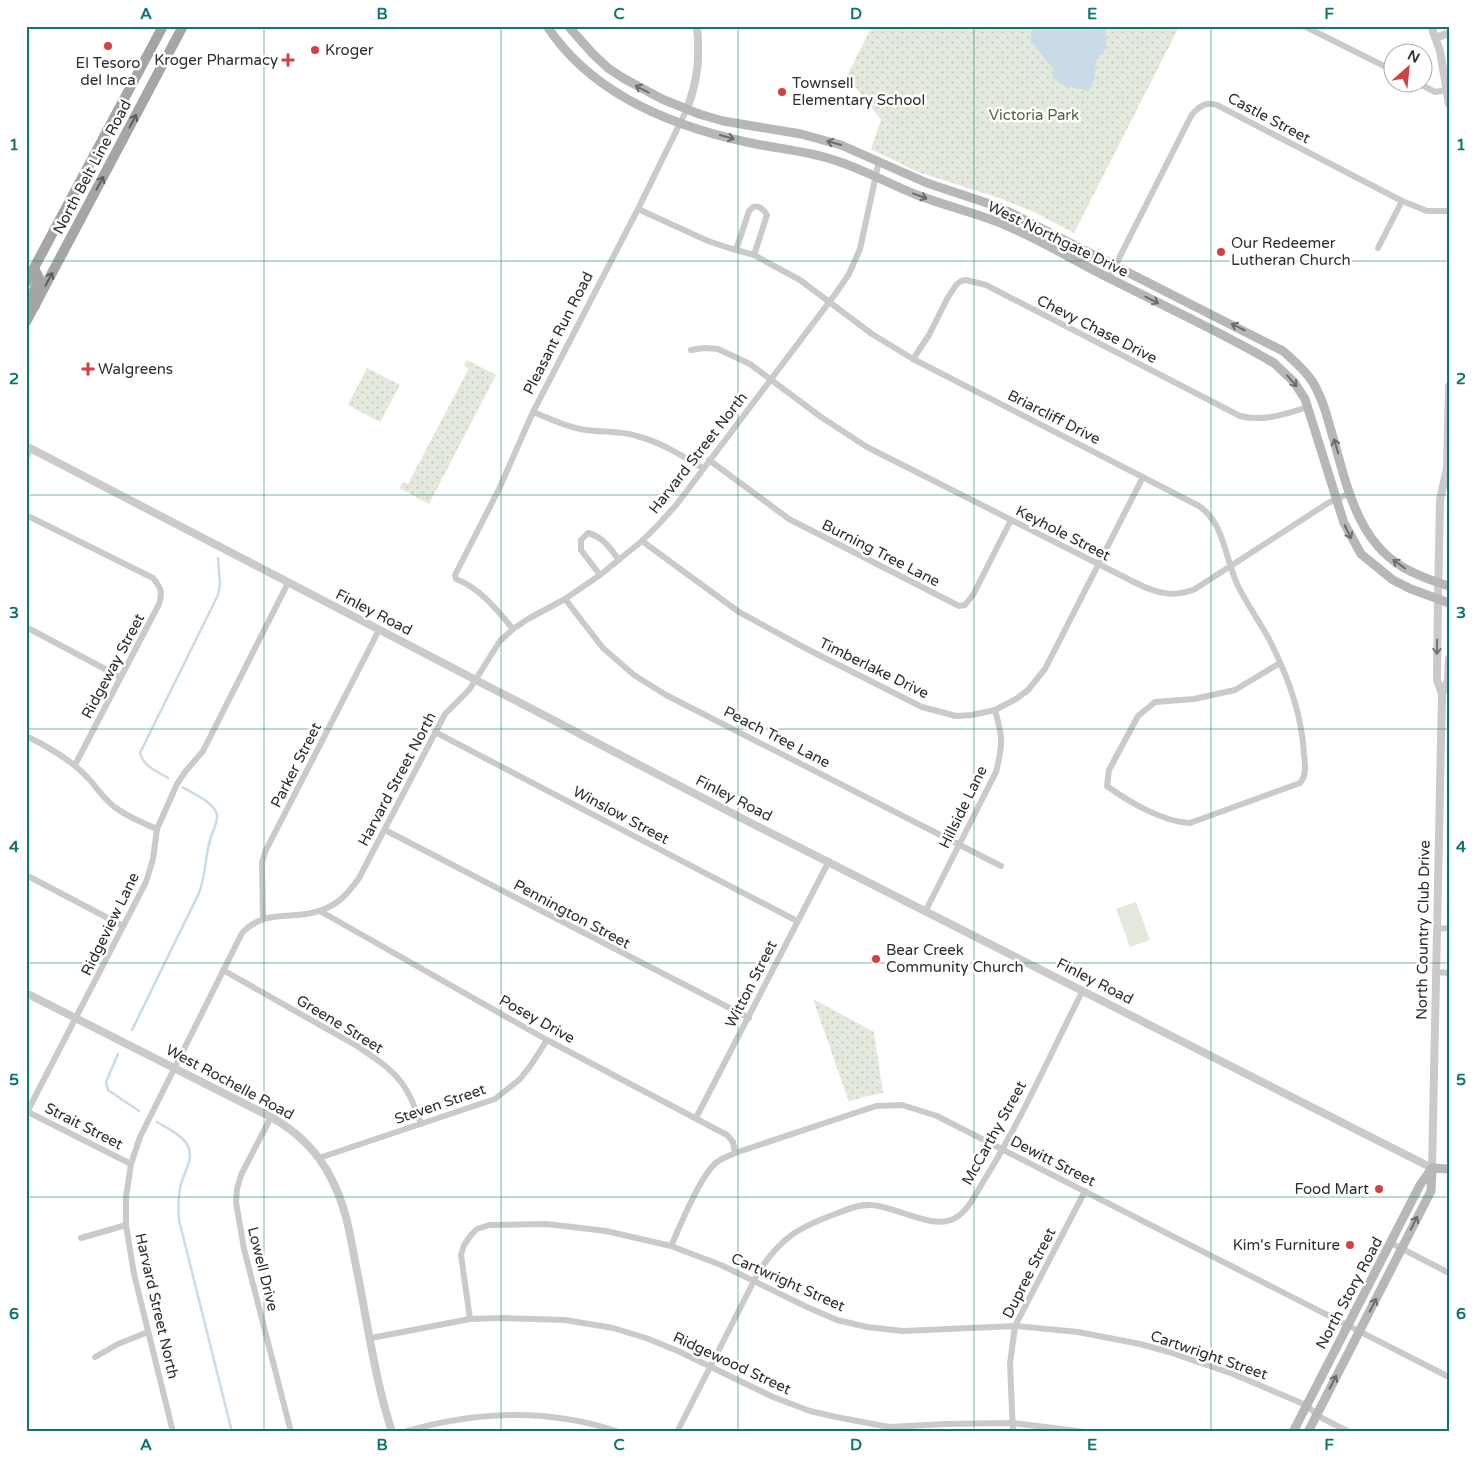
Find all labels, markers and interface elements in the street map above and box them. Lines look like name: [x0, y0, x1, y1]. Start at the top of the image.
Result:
text: A: [140, 4, 152, 24]
text: B: [376, 4, 388, 24]
text: C: [613, 4, 625, 24]
text: D: [850, 4, 862, 24]
text: E: [1087, 4, 1097, 24]
text: F: [1324, 4, 1334, 24]
marker: El Tesoro del Inca: [102, 40, 114, 52]
place label: Kroger: [325, 41, 374, 59]
north arrow: [1382, 42, 1432, 92]
marker: Kroger: [309, 44, 321, 56]
text: N: [1405, 47, 1423, 67]
place label: Kroger Pharmacy: [154, 51, 278, 69]
place label: El Tesoro del Inca: [76, 54, 140, 89]
marker: Kroger Pharmacy: [282, 54, 294, 66]
place label: Townsell Elementary School: [792, 74, 925, 109]
one-way arrow: [635, 84, 650, 94]
marker: Townsell Elementary School: [776, 86, 788, 98]
street label: Castle Street: [1225, 89, 1314, 147]
street label: North Belt Line Road: [49, 97, 135, 237]
park label: Victoria Park: [989, 106, 1079, 124]
one-way arrow: [129, 114, 138, 129]
one-way arrow: [719, 133, 735, 142]
text: 1: [9, 135, 19, 155]
text: 1: [1456, 135, 1466, 155]
one-way arrow: [826, 138, 842, 148]
one-way arrow: [96, 176, 105, 191]
one-way arrow: [911, 192, 927, 201]
street label: West Northgate Drive: [985, 197, 1131, 281]
place label: Our Redeemer Lutheran Church: [1231, 234, 1351, 269]
marker: Our Redeemer Lutheran Church: [1215, 246, 1227, 258]
street label: Pleasant Run Road: [519, 269, 597, 397]
one-way arrow: [45, 272, 54, 287]
street label: Chevy Chase Drive: [1034, 291, 1160, 367]
one-way arrow: [1144, 296, 1159, 305]
one-way arrow: [1230, 322, 1245, 332]
place label: Walgreens: [98, 360, 173, 378]
marker: Walgreens: [82, 363, 94, 375]
text: 2: [9, 369, 19, 389]
text: 2: [1456, 369, 1466, 389]
one-way arrow: [1286, 374, 1298, 387]
street label: Briarcliff Drive: [1005, 386, 1103, 448]
street label: Harvard Street North: [645, 389, 751, 517]
one-way arrow: [1330, 439, 1340, 455]
street label: Keyhole Street: [1013, 501, 1114, 565]
street label: Burning Tree Lane: [819, 515, 943, 591]
one-way arrow: [1344, 524, 1353, 539]
one-way arrow: [1393, 559, 1407, 569]
street label: Finley Road: [333, 585, 415, 639]
text: 3: [9, 603, 19, 623]
text: 3: [1456, 603, 1466, 623]
street label: Ridgeway Street: [78, 610, 148, 722]
street label: Timberlake Drive: [816, 634, 932, 702]
one-way arrow: [1432, 638, 1442, 654]
street label: Peach Tree Lane: [721, 702, 833, 772]
street label: Harvard Street North: [354, 709, 440, 849]
street label: Parker Street: [267, 719, 325, 810]
street label: Hillside Lane: [935, 763, 991, 851]
street label: Finley Road: [693, 771, 775, 825]
street label: Winslow Street: [570, 782, 672, 848]
text: 4: [9, 837, 19, 857]
text: 4: [1456, 837, 1466, 857]
street label: North Country Club Drive: [1412, 840, 1434, 1020]
street label: Ridgeview Lane: [77, 870, 143, 978]
street label: Pennington Street: [511, 876, 634, 952]
street label: Witton Street: [721, 937, 781, 1030]
place label: Bear Creek Community Church: [886, 941, 1024, 976]
marker: Bear Creek Community Church: [870, 953, 882, 965]
street label: Finley Road: [1054, 954, 1136, 1008]
street label: Greene Street: [293, 991, 387, 1057]
street label: Posey Drive: [496, 991, 578, 1047]
street label: West Rochelle Road: [163, 1041, 297, 1123]
text: 5: [9, 1070, 19, 1090]
text: 5: [1456, 1070, 1466, 1090]
street label: McCarthy Street: [958, 1078, 1030, 1188]
street label: Steven Street: [392, 1080, 488, 1128]
street label: Strait Street: [42, 1099, 126, 1153]
street label: Dewitt Street: [1007, 1132, 1099, 1190]
place label: Food Mart: [1294, 1180, 1369, 1198]
marker: Food Mart: [1373, 1183, 1385, 1195]
one-way arrow: [1410, 1216, 1420, 1231]
street label: Lowell Drive: [244, 1225, 282, 1313]
street label: Dupree Street: [999, 1225, 1060, 1321]
street label: Harvard Street North: [131, 1231, 183, 1381]
street label: North Story Road: [1312, 1234, 1386, 1352]
place label: Kim's Furniture: [1233, 1236, 1340, 1254]
marker: Kim's Furniture: [1344, 1239, 1356, 1251]
street label: Cartwright Street: [728, 1249, 848, 1315]
one-way arrow: [1369, 1298, 1378, 1313]
text: 6: [9, 1304, 19, 1324]
text: 6: [1456, 1304, 1466, 1324]
street label: Cartwright Street: [1148, 1327, 1270, 1384]
street label: Ridgewood Street: [670, 1328, 794, 1398]
one-way arrow: [1329, 1375, 1338, 1390]
text: A: [140, 1435, 152, 1455]
text: B: [376, 1435, 388, 1455]
text: C: [613, 1435, 625, 1455]
text: D: [850, 1435, 862, 1455]
text: E: [1087, 1435, 1097, 1455]
text: F: [1324, 1435, 1334, 1455]

